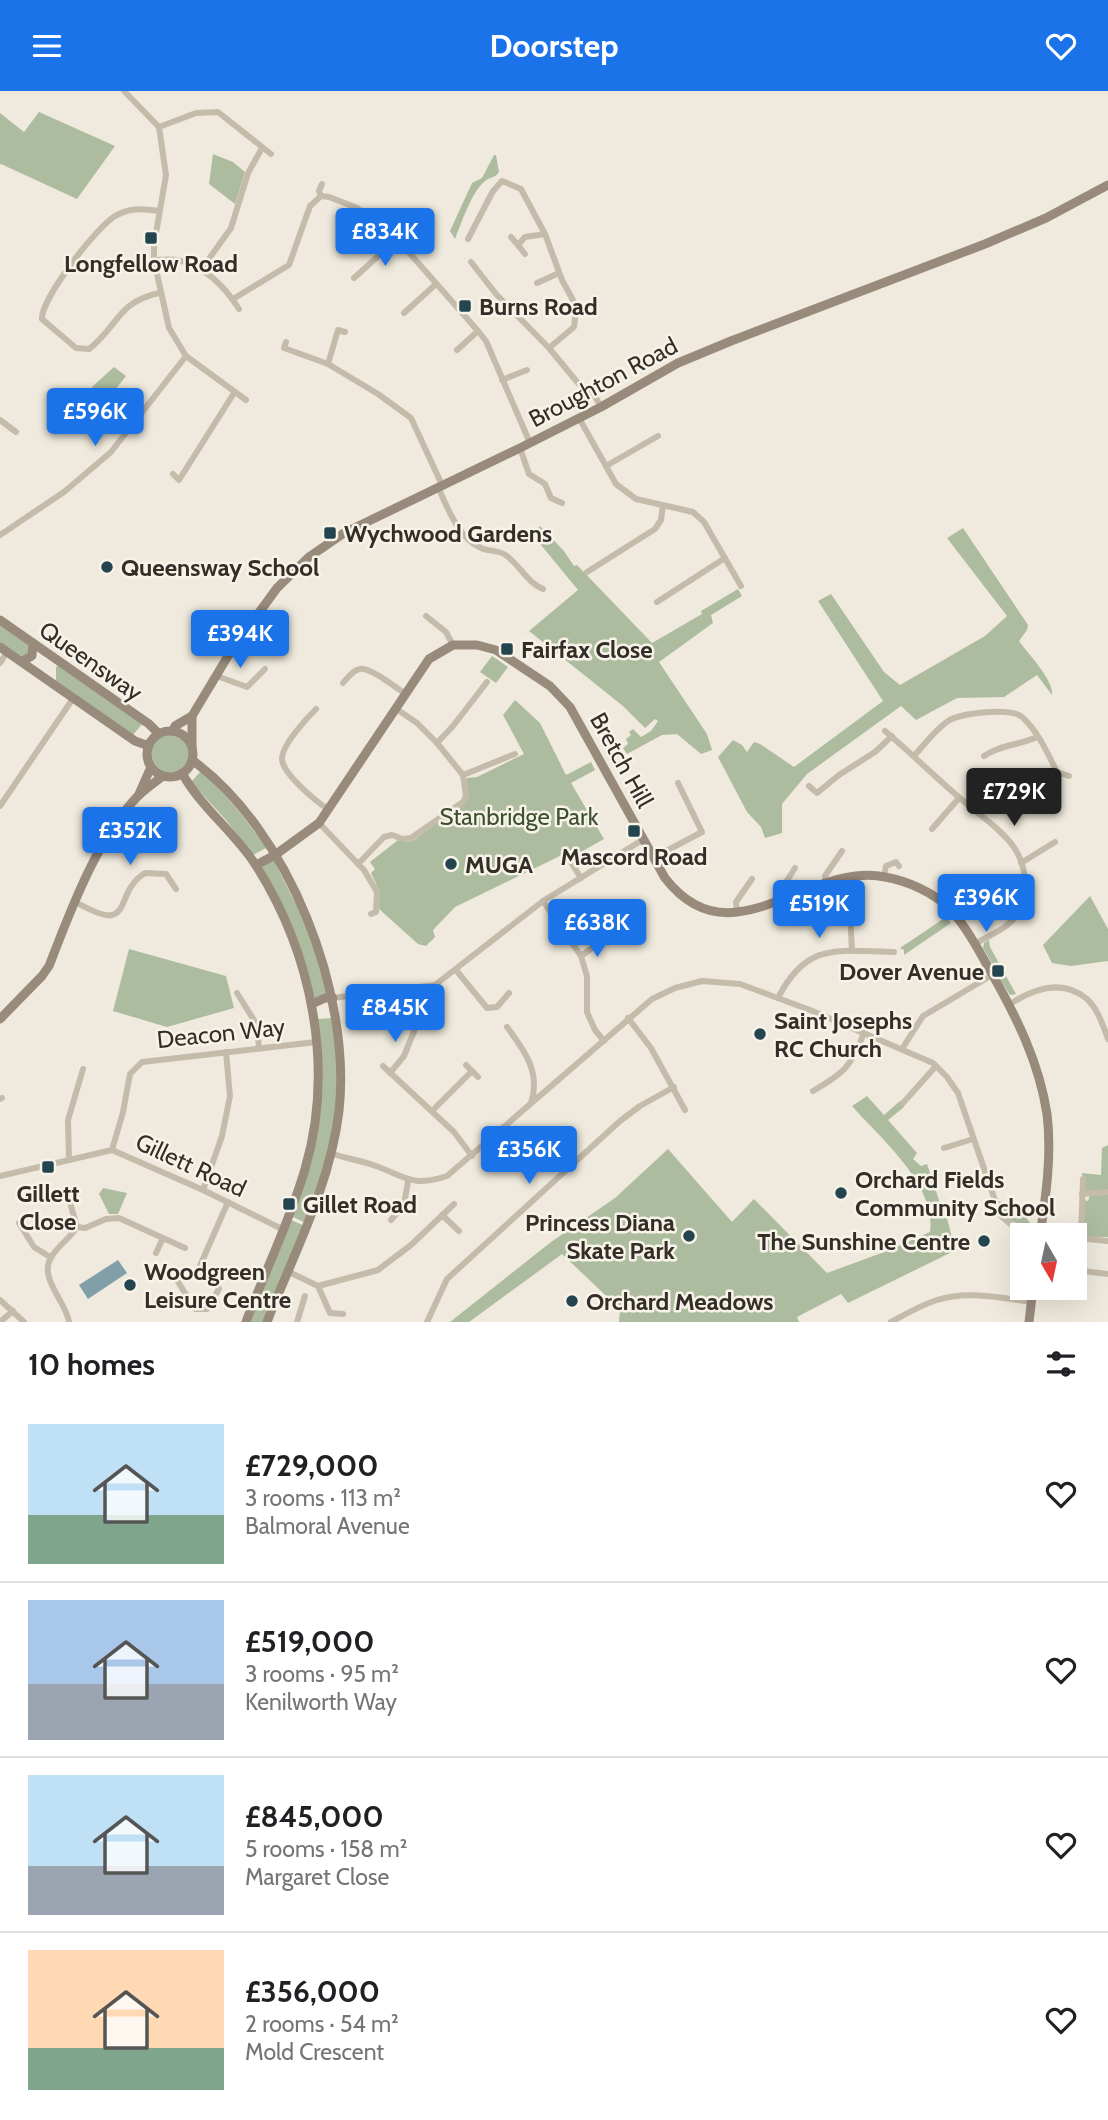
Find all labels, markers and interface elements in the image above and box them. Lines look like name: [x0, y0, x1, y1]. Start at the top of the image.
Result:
text: Doorstep: [489, 26, 619, 65]
icon: menu: [28, 27, 66, 65]
icon: heart: [1042, 27, 1080, 65]
pin: £834K: [336, 209, 434, 268]
text: £834K: [352, 217, 418, 245]
marker: Longfellow Road: [143, 230, 159, 246]
place label: Longfellow Road: [64, 249, 238, 278]
place label: Burns Road: [479, 292, 598, 321]
marker: Burns Road: [457, 298, 473, 314]
street label: Broughton Road: [524, 331, 682, 433]
pin: £596K: [46, 389, 144, 448]
text: £596K: [63, 397, 127, 425]
place label: Wychwood Gardens: [344, 519, 552, 548]
marker: Wychwood Gardens: [322, 525, 338, 541]
place label: Queensway School: [121, 553, 319, 582]
marker: Queensway School: [99, 559, 115, 575]
pin: £394K: [191, 611, 289, 670]
street label: Queensway: [34, 615, 148, 707]
text: £394K: [207, 619, 273, 647]
place label: Fairfax Close: [521, 635, 653, 664]
marker: Fairfax Close: [499, 641, 515, 657]
street label: Bretch Hill: [584, 707, 660, 813]
pin: £729K: [965, 769, 1063, 828]
text: £729K: [982, 777, 1046, 805]
park label: Stanbridge Park: [440, 802, 599, 831]
pin: £352K: [81, 807, 179, 867]
text: £352K: [98, 816, 162, 844]
marker: Mascord Road: [626, 823, 642, 839]
place label: Mascord Road: [560, 842, 708, 871]
place label: MUGA: [465, 850, 533, 879]
marker: MUGA: [443, 856, 459, 872]
pin: £396K: [937, 875, 1035, 934]
pin: £519K: [770, 881, 868, 940]
text: £396K: [954, 883, 1018, 911]
text: £519K: [789, 889, 849, 917]
pin: £638K: [548, 899, 646, 959]
text: £638K: [564, 908, 630, 936]
place label: Dover Avenue: [839, 957, 984, 986]
marker: Dover Avenue: [990, 963, 1006, 979]
pin: £845K: [346, 985, 444, 1044]
text: £845K: [362, 993, 428, 1021]
place label: Saint Josephs RC Church: [774, 1006, 912, 1063]
street label: Deacon Way: [155, 1012, 287, 1054]
marker: Saint Josephs RC Church: [752, 1026, 768, 1042]
street label: Gillett Road: [131, 1127, 251, 1203]
pin: £356K: [480, 1127, 578, 1186]
text: £356K: [497, 1135, 561, 1163]
marker: Gillett Close: [40, 1159, 56, 1175]
place label: Orchard Fields Community School: [855, 1165, 1055, 1222]
place label: Gillett Close: [17, 1179, 79, 1236]
marker: Orchard Fields Community School: [833, 1185, 849, 1201]
place label: Gillet Road: [303, 1190, 417, 1219]
marker: Gillet Road: [281, 1196, 297, 1212]
place label: Princess Diana Skate Park: [525, 1208, 675, 1265]
north arrow: [1010, 1223, 1087, 1300]
map controls: [1010, 1223, 1087, 1300]
place label: The Sunshine Centre: [757, 1227, 970, 1256]
marker: Princess Diana Skate Park: [681, 1228, 697, 1244]
marker: The Sunshine Centre: [976, 1233, 992, 1249]
place label: Woodgreen Leisure Centre: [144, 1257, 291, 1314]
marker: Woodgreen Leisure Centre: [122, 1277, 138, 1293]
place label: Orchard Meadows: [586, 1287, 774, 1316]
marker: Orchard Meadows: [564, 1293, 580, 1309]
icon: filters: [1042, 1345, 1080, 1383]
text: 10 homes: [28, 1346, 155, 1383]
text: £729,000: [245, 1447, 378, 1484]
icon: home: [84, 1452, 168, 1536]
icon: heart: [1042, 1475, 1080, 1513]
text: 3 rooms · 113 m²: [245, 1484, 401, 1512]
text: Balmoral Avenue: [245, 1512, 410, 1540]
text: £519,000: [245, 1623, 374, 1660]
icon: home: [84, 1628, 168, 1712]
icon: heart: [1042, 1651, 1080, 1689]
text: 3 rooms · 95 m²: [245, 1660, 399, 1688]
text: Kenilworth Way: [245, 1688, 397, 1716]
text: £845,000: [245, 1798, 384, 1835]
icon: home: [84, 1803, 168, 1887]
icon: heart: [1042, 1826, 1080, 1864]
text: 5 rooms · 158 m²: [245, 1835, 407, 1863]
text: Margaret Close: [245, 1863, 389, 1891]
text: £356,000: [245, 1973, 380, 2010]
icon: home: [84, 1978, 168, 2062]
icon: heart: [1042, 2001, 1080, 2039]
text: 2 rooms · 54 m²: [245, 2010, 399, 2038]
text: Mold Crescent: [245, 2038, 384, 2066]

